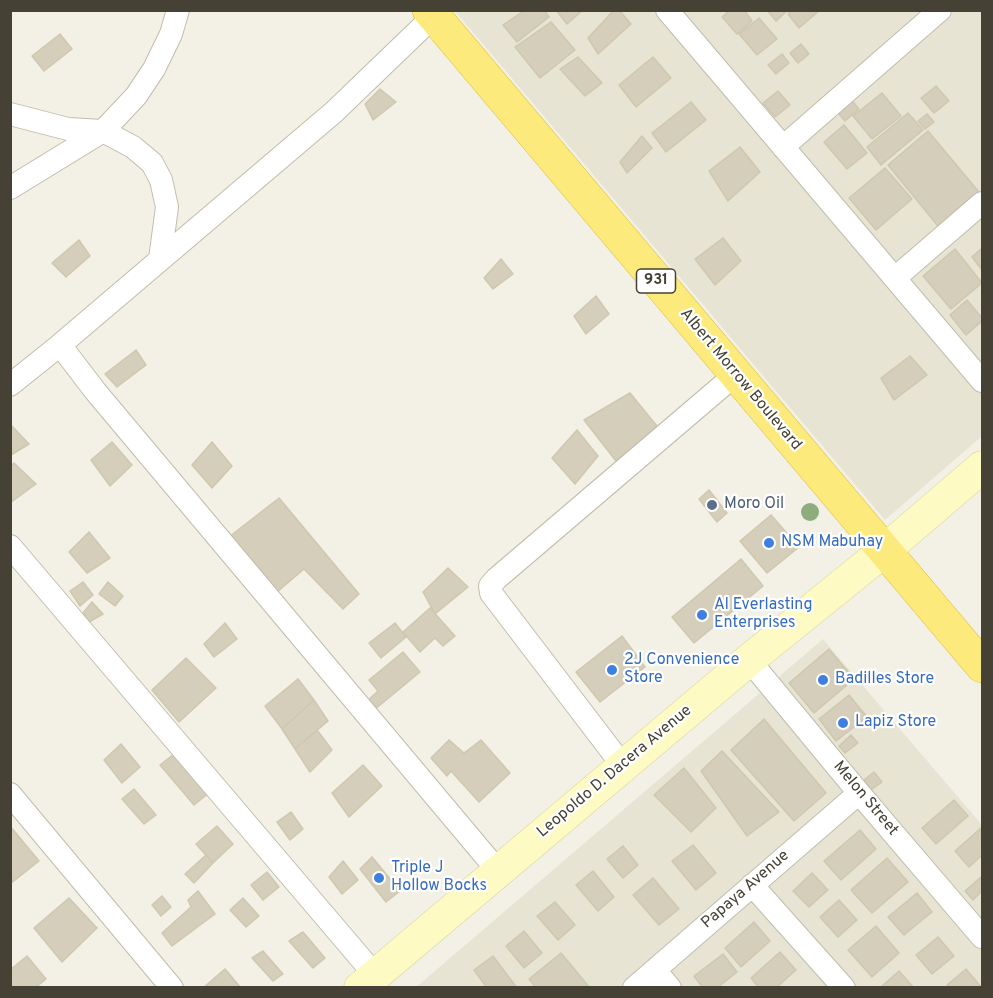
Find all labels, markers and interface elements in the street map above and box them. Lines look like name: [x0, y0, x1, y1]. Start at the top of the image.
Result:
road number: 931: [636, 269, 676, 293]
street label: Albert Morrow Boulevard: [675, 305, 805, 455]
place label: Moro Oil: [724, 495, 784, 515]
marker: Moro Oil: [705, 498, 719, 512]
place label: NSM Mabuhay: [781, 533, 883, 553]
marker: NSM Mabuhay: [762, 536, 776, 550]
place label: AI Everlasting Enterprises: [714, 596, 813, 634]
marker: AI Everlasting Enterprises: [695, 608, 709, 622]
place label: 2J Convenience Store: [624, 651, 739, 689]
marker: 2J Convenience Store: [605, 663, 619, 677]
place label: Badilles Store: [835, 670, 934, 690]
marker: Badilles Store: [816, 673, 830, 687]
street label: Leopoldo D. Dacera Avenue: [534, 702, 696, 842]
place label: Lapiz Store: [855, 713, 936, 733]
marker: Lapiz Store: [836, 716, 850, 730]
street label: Melon Street: [828, 758, 902, 840]
street label: Papaya Avenue: [698, 847, 794, 933]
place label: Triple J Hollow Bocks: [391, 859, 487, 897]
marker: Triple J Hollow Bocks: [372, 871, 386, 885]

